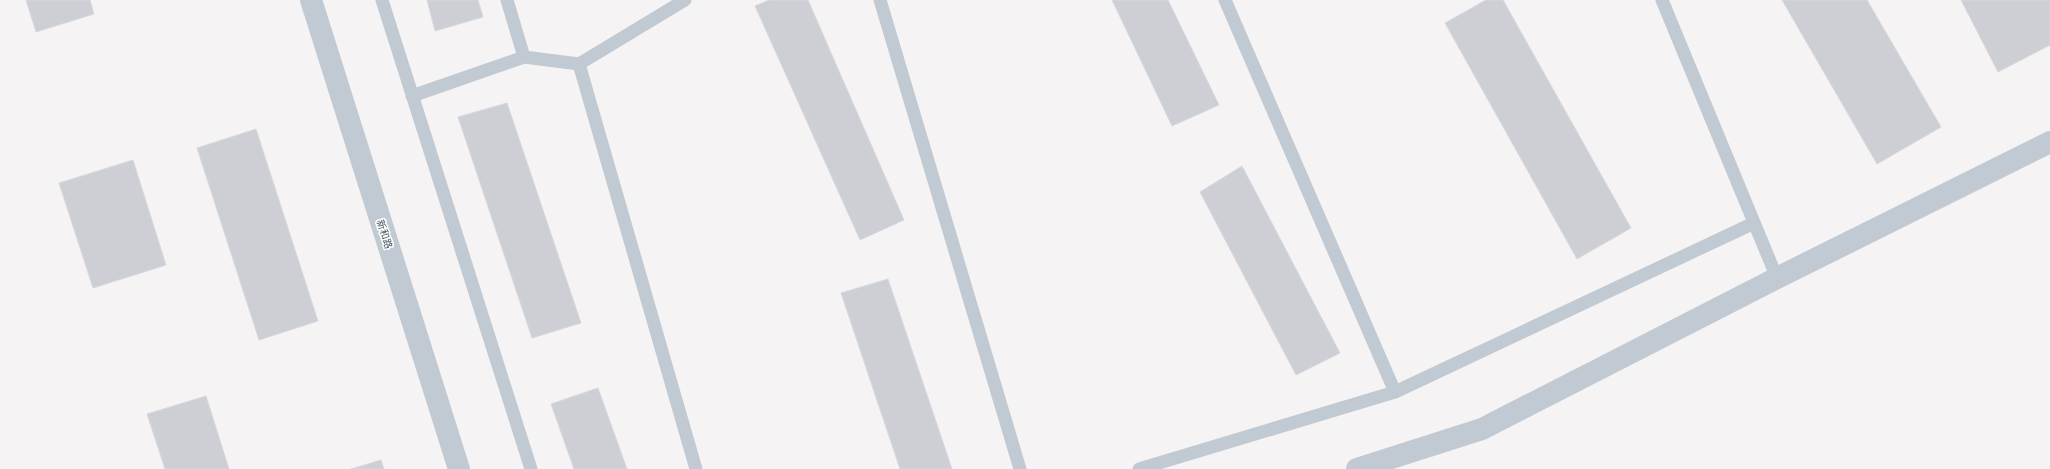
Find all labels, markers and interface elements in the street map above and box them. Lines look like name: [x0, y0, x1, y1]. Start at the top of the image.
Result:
street label: 新和路: [374, 218, 396, 250]

